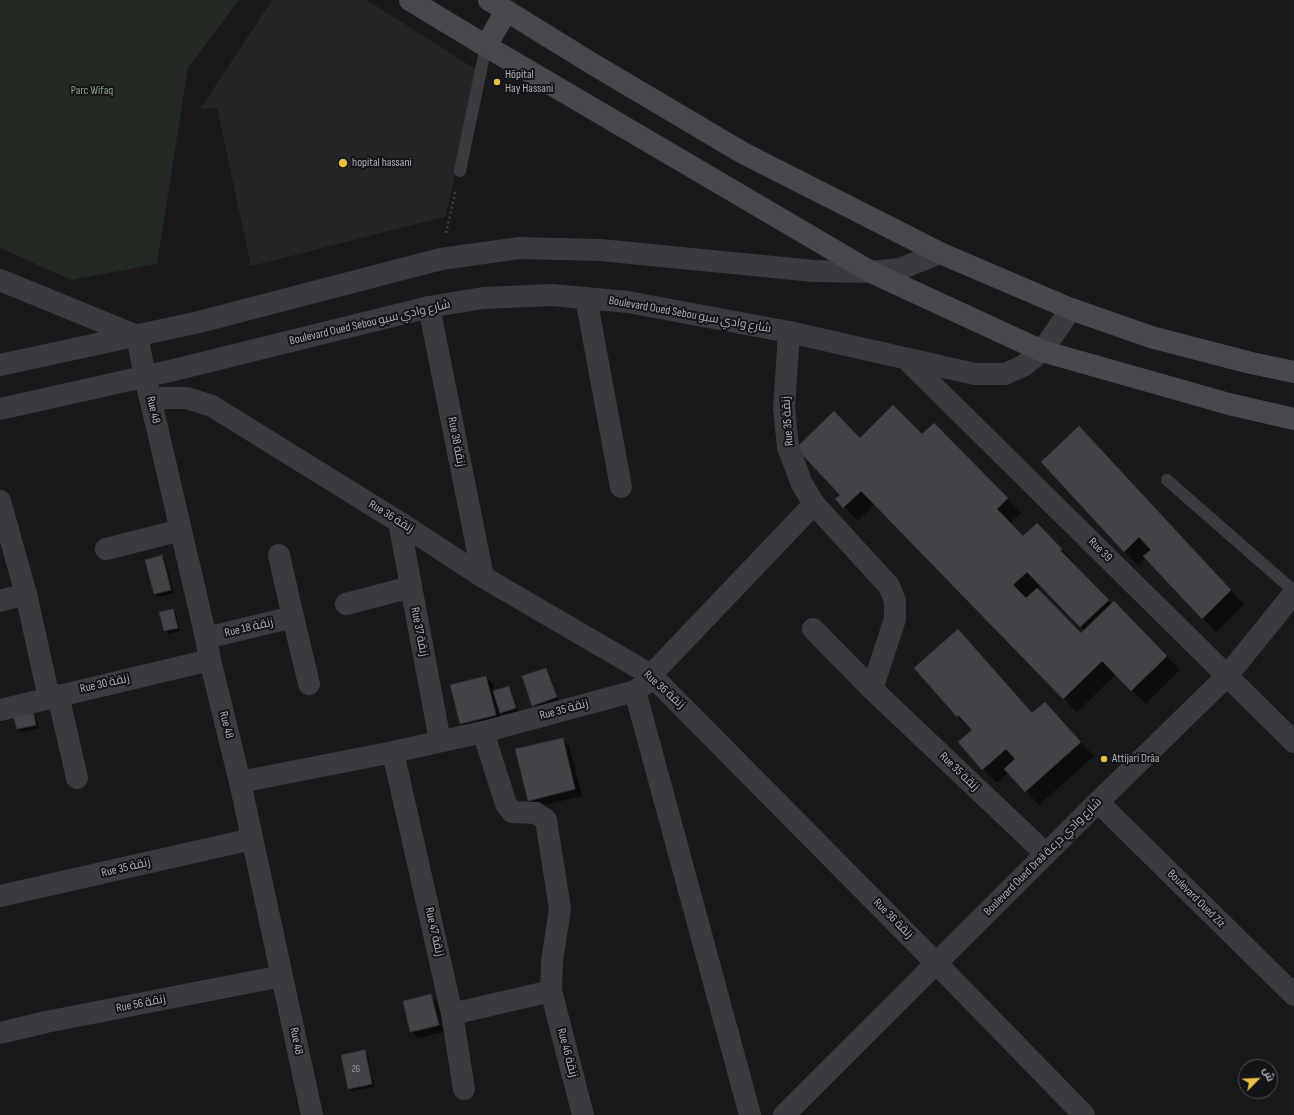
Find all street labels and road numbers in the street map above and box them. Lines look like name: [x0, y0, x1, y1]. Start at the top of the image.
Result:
street label: Boulevard Oued Sebou شارع وادي سبو: [608, 294, 772, 336]
street label: Boulevard Oued Sebou شارع وادي سبو: [288, 297, 452, 349]
street label: Rue 48: [143, 395, 163, 425]
street label: Rue 35 زنقة: [779, 396, 797, 446]
street label: Rue 38 زنقة: [444, 416, 468, 468]
street label: Rue 36 زنقة: [366, 498, 416, 536]
street label: Rue 39: [1085, 535, 1115, 565]
street label: Rue 37 زنقة: [407, 606, 431, 658]
street label: Rue 18 زنقة: [223, 615, 275, 641]
street label: Rue 36 زنقة: [640, 668, 688, 712]
street label: Rue 30 زنقة: [79, 671, 131, 697]
street label: Rue 35 زنقة: [538, 697, 590, 723]
street label: Rue 48: [216, 710, 236, 740]
street label: Rue 35 زنقة: [936, 749, 982, 795]
street label: Boulevard Oued Draâ شارع وادي درعة: [981, 795, 1105, 919]
street label: Rue 35 زنقة: [100, 855, 152, 881]
street label: Boulevard Oued Ziz: [1164, 867, 1228, 931]
street label: Rue 36 زنقة: [870, 896, 916, 942]
street label: Rue 47 زنقة: [421, 906, 447, 958]
street label: Rue 56 زنقة: [115, 992, 167, 1016]
street label: Rue 48: [286, 1026, 306, 1056]
street label: Rue 46 زنقة: [554, 1027, 580, 1079]

